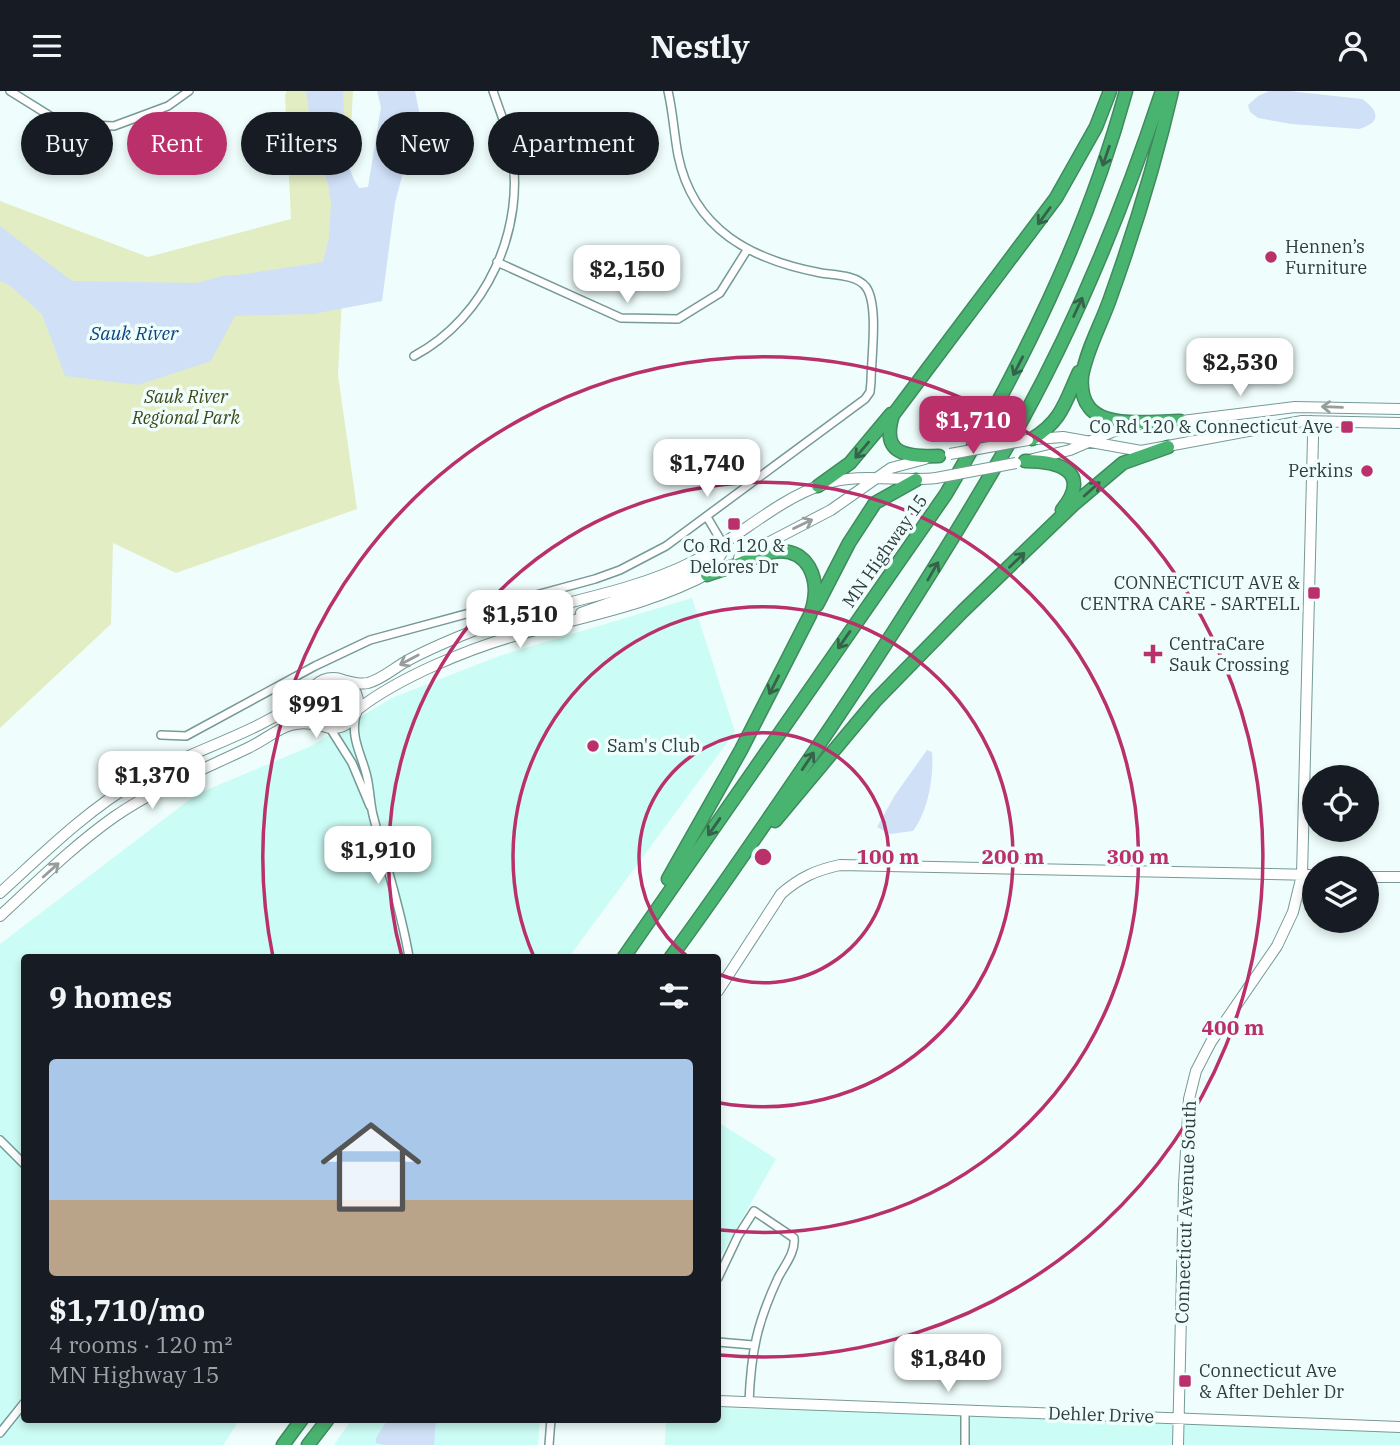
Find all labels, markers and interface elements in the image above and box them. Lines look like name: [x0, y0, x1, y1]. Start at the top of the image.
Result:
text: Nestly: [650, 25, 750, 67]
icon: menu: [28, 27, 66, 65]
icon: person: [1334, 27, 1372, 65]
chip: Buy: [21, 112, 113, 175]
chip: Rent: [127, 112, 227, 175]
chip: Filters: [241, 112, 362, 175]
chip: New: [376, 112, 474, 175]
chip: Apartment: [488, 112, 659, 175]
one-way arrow: [1099, 145, 1111, 167]
one-way arrow: [1037, 206, 1051, 225]
place label: Hennen’s Furniture: [1285, 235, 1367, 279]
pin: $2,150: [570, 245, 684, 305]
marker: Hennen’s Furniture: [1263, 249, 1279, 265]
text: $2,150: [589, 253, 665, 283]
one-way arrow: [1071, 297, 1085, 318]
water label: Sauk River: [89, 321, 179, 345]
pin: $2,530: [1183, 338, 1297, 398]
text: $2,530: [1202, 346, 1278, 376]
one-way arrow: [1010, 355, 1024, 376]
park label: Sauk River Regional Park: [131, 385, 241, 429]
pin: $1,710: [916, 397, 1030, 456]
one-way arrow: [1321, 400, 1344, 413]
text: $1,710: [935, 404, 1011, 434]
place label: Co Rd 120 & Connecticut Ave: [1089, 415, 1333, 438]
marker: Co Rd 120 & Connecticut Ave: [1339, 419, 1355, 435]
pin: $1,740: [650, 439, 764, 499]
one-way arrow: [854, 440, 869, 458]
text: $1,740: [669, 447, 745, 477]
place label: Perkins: [1288, 459, 1353, 482]
marker: Perkins: [1359, 463, 1375, 479]
one-way arrow: [1083, 480, 1100, 497]
street label: MN Highway 15: [837, 489, 932, 612]
marker: Co Rd 120 & Delores Dr: [726, 516, 742, 532]
one-way arrow: [792, 517, 813, 531]
place label: Co Rd 120 & Delores Dr: [683, 534, 785, 578]
one-way arrow: [1008, 551, 1025, 568]
one-way arrow: [927, 561, 941, 581]
place label: CONNECTICUT AVE & CENTRA CARE - SARTELL: [1080, 571, 1300, 615]
marker: CONNECTICUT AVE & CENTRA CARE - SARTELL: [1306, 585, 1322, 601]
pin: $1,510: [463, 591, 577, 650]
text: $1,510: [482, 598, 558, 628]
one-way arrow: [837, 630, 851, 649]
place label: CentraCare Sauk Crossing: [1169, 632, 1289, 676]
marker: CentraCare Sauk Crossing: [1143, 644, 1163, 664]
one-way arrow: [399, 654, 420, 668]
one-way arrow: [767, 674, 781, 695]
pin: $991: [275, 681, 357, 740]
text: $991: [288, 688, 344, 718]
place label: Sam's Club: [607, 734, 700, 757]
marker: Sam's Club: [585, 738, 601, 754]
pin: $1,370: [95, 751, 209, 811]
one-way arrow: [801, 751, 815, 771]
text: $1,370: [114, 759, 190, 789]
map controls: [1302, 765, 1379, 933]
button: locate: [1302, 765, 1379, 842]
one-way arrow: [707, 817, 721, 836]
pin: $1,910: [321, 827, 435, 886]
text: $1,910: [340, 834, 416, 864]
text: 100 m: [856, 842, 920, 870]
text: 200 m: [981, 842, 1045, 870]
text: 300 m: [1106, 842, 1170, 870]
centre of rings: [751, 845, 775, 869]
button: layers: [1302, 856, 1379, 933]
one-way arrow: [42, 862, 60, 878]
text: 9 homes: [49, 977, 172, 1016]
icon: filters: [655, 977, 693, 1015]
text: 400 m: [1201, 1013, 1265, 1041]
street label: Connecticut Avenue South: [1170, 1100, 1201, 1324]
icon: home: [308, 1104, 434, 1230]
text: $1,710/mo: [49, 1290, 205, 1329]
text: 4 rooms · 120 m²: [49, 1329, 232, 1359]
pin: $1,840: [891, 1335, 1005, 1394]
text: $1,840: [910, 1342, 986, 1372]
text: MN Highway 15: [49, 1359, 220, 1389]
place label: Connecticut Ave & After Dehler Dr: [1199, 1359, 1344, 1403]
marker: Connecticut Ave & After Dehler Dr: [1177, 1373, 1193, 1389]
street label: Dehler Drive: [1048, 1401, 1154, 1428]

